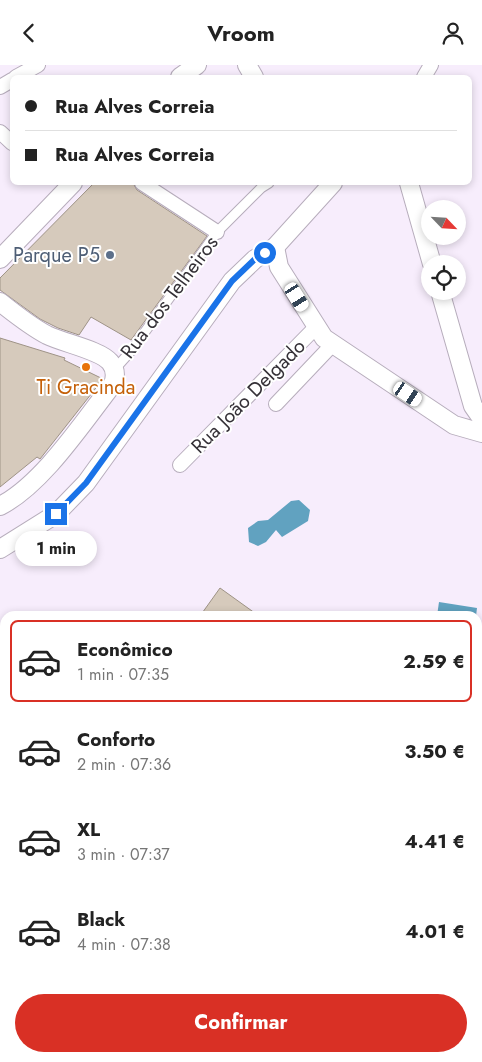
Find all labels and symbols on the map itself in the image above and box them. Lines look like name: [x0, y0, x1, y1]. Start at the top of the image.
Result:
north arrow: [421, 200, 466, 245]
street label: Rua dos Telheiros: [113, 230, 225, 365]
place label: Parque P5: [13, 241, 100, 270]
route start: [254, 242, 276, 264]
marker: Parque P5: [104, 249, 116, 261]
car: [282, 280, 311, 314]
street label: Rua João Delgado: [185, 332, 312, 460]
marker: Ti Gracinda: [80, 361, 92, 373]
place label: Ti Gracinda: [37, 373, 135, 402]
car: [391, 379, 424, 409]
route end: [45, 503, 67, 525]
callout: 1 min: [15, 531, 97, 567]

